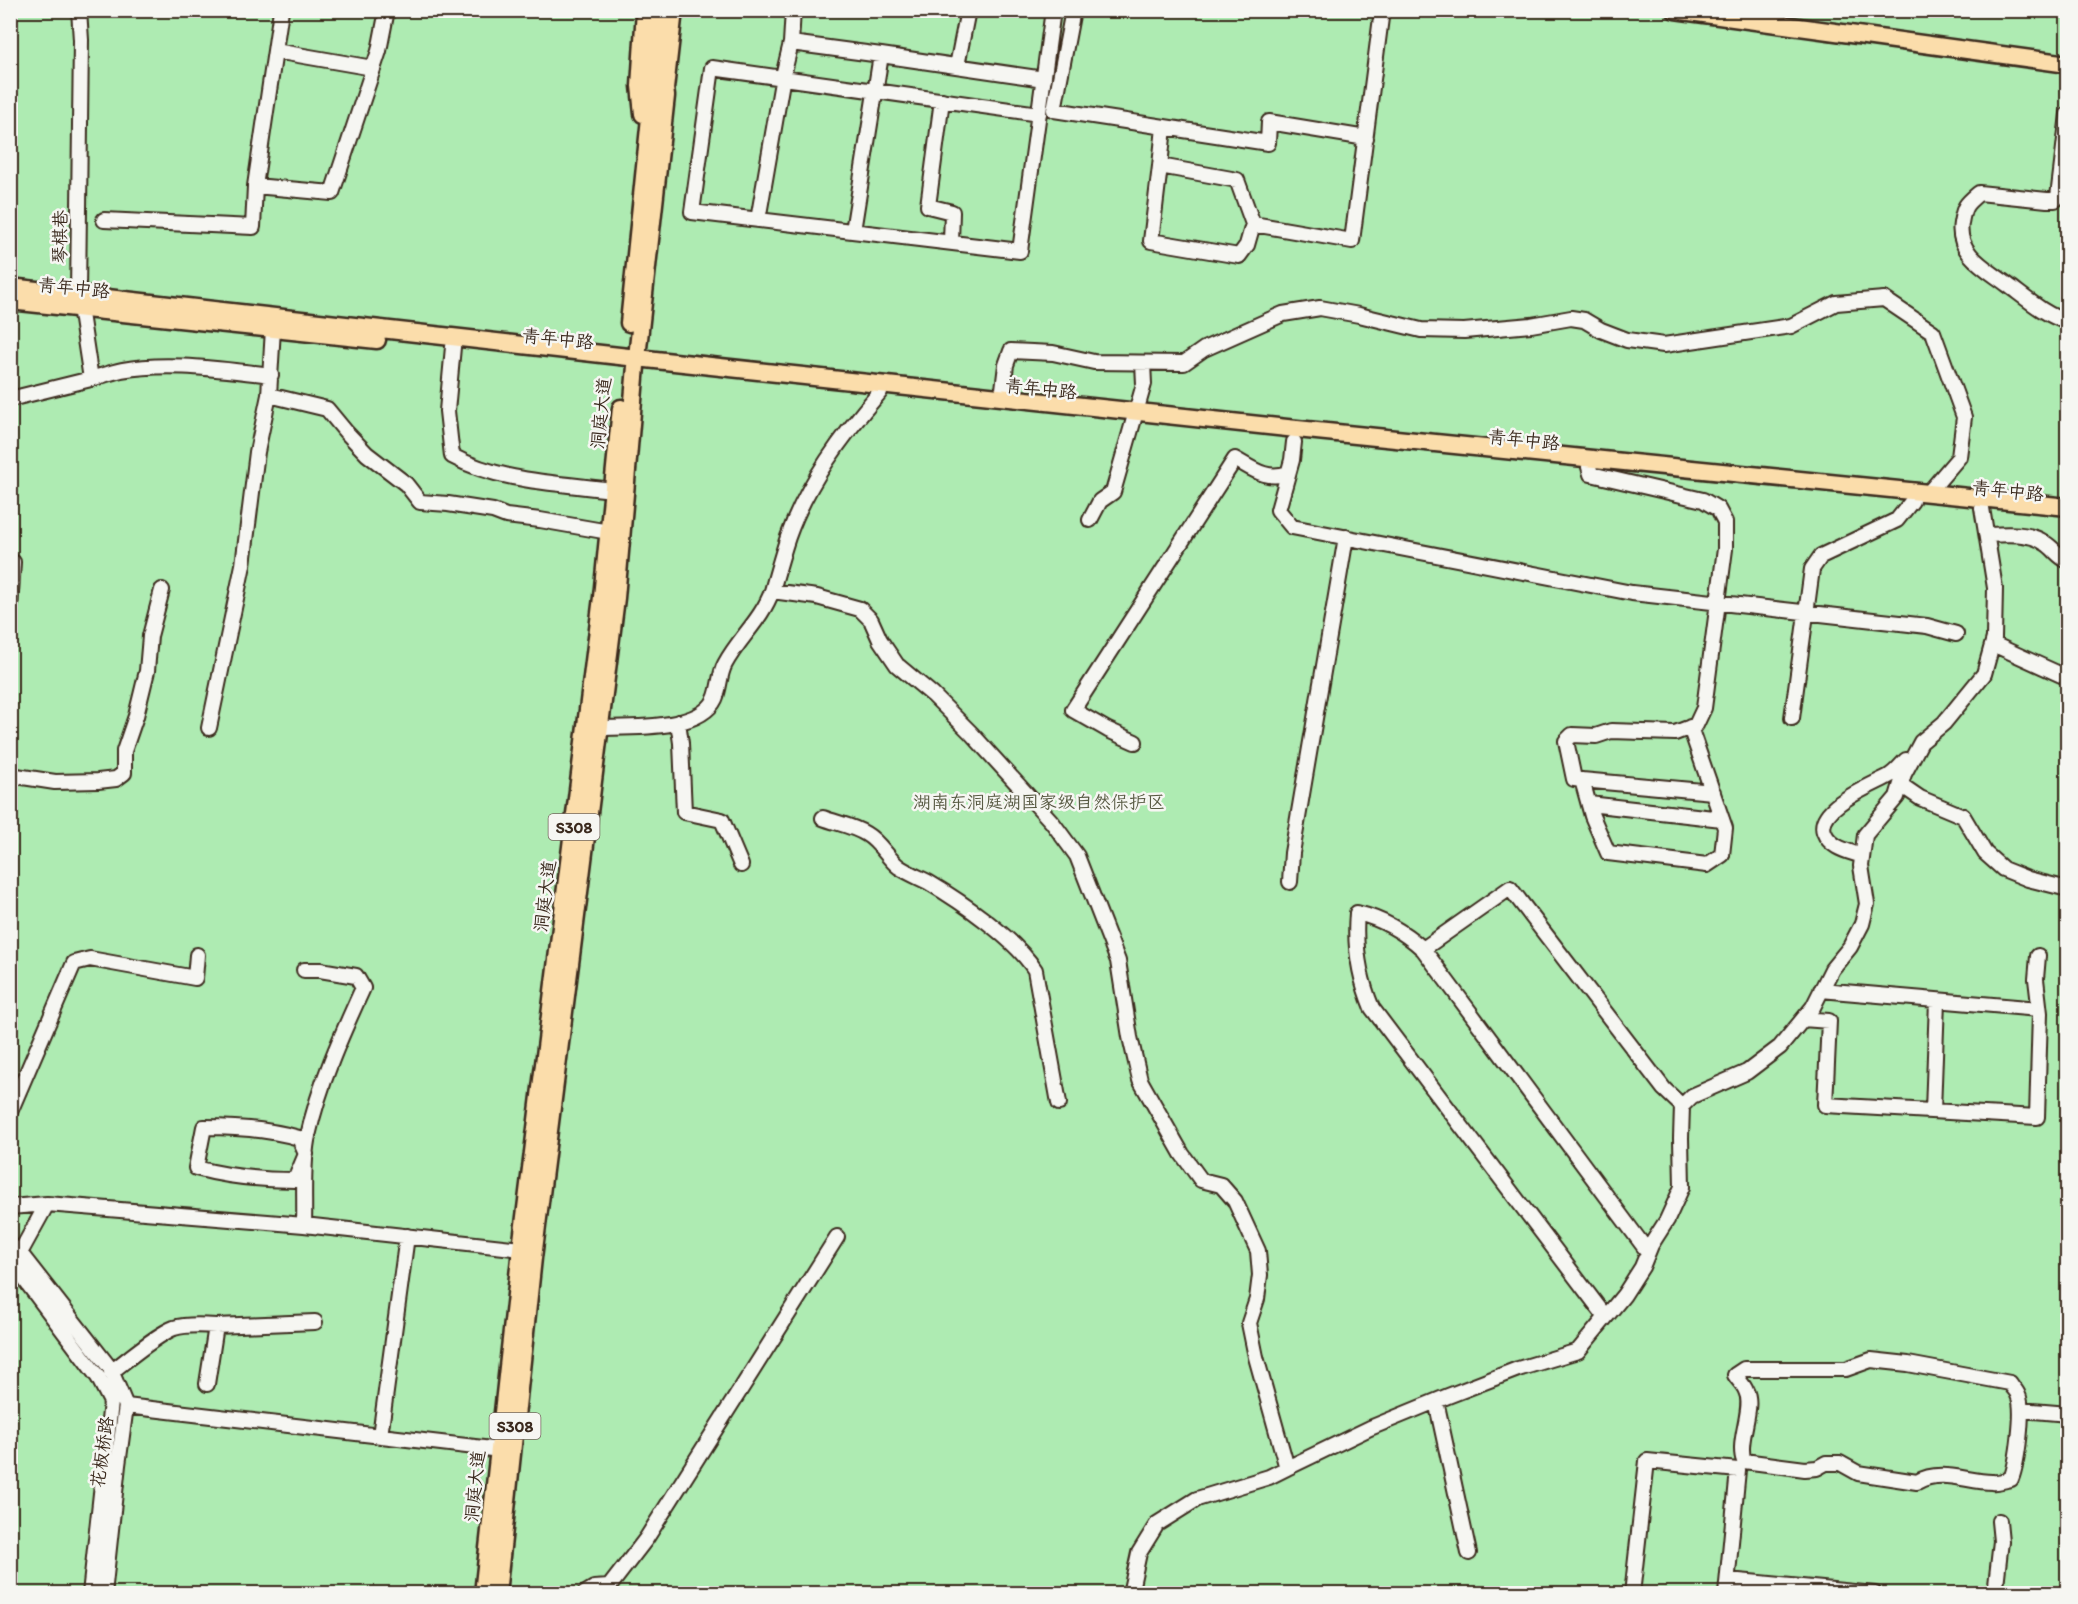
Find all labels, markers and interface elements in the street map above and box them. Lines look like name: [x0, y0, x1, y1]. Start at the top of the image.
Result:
street label: 琴棋巷: [49, 210, 71, 264]
street label: 青年中路: [37, 273, 111, 303]
street label: 青年中路: [521, 324, 595, 354]
street label: 青年中路: [1004, 374, 1078, 404]
street label: 洞庭大道: [586, 376, 616, 450]
street label: 青年中路: [1487, 425, 1561, 455]
street label: 青年中路: [1971, 476, 2045, 506]
park label: 湖南东洞庭湖国家级自然保护区: [913, 791, 1165, 813]
road number: S308: [548, 814, 600, 840]
street label: 洞庭大道: [530, 859, 560, 933]
road number: S308: [490, 1413, 540, 1439]
street label: 花板桥路: [86, 1415, 118, 1489]
street label: 洞庭大道: [460, 1449, 490, 1523]

